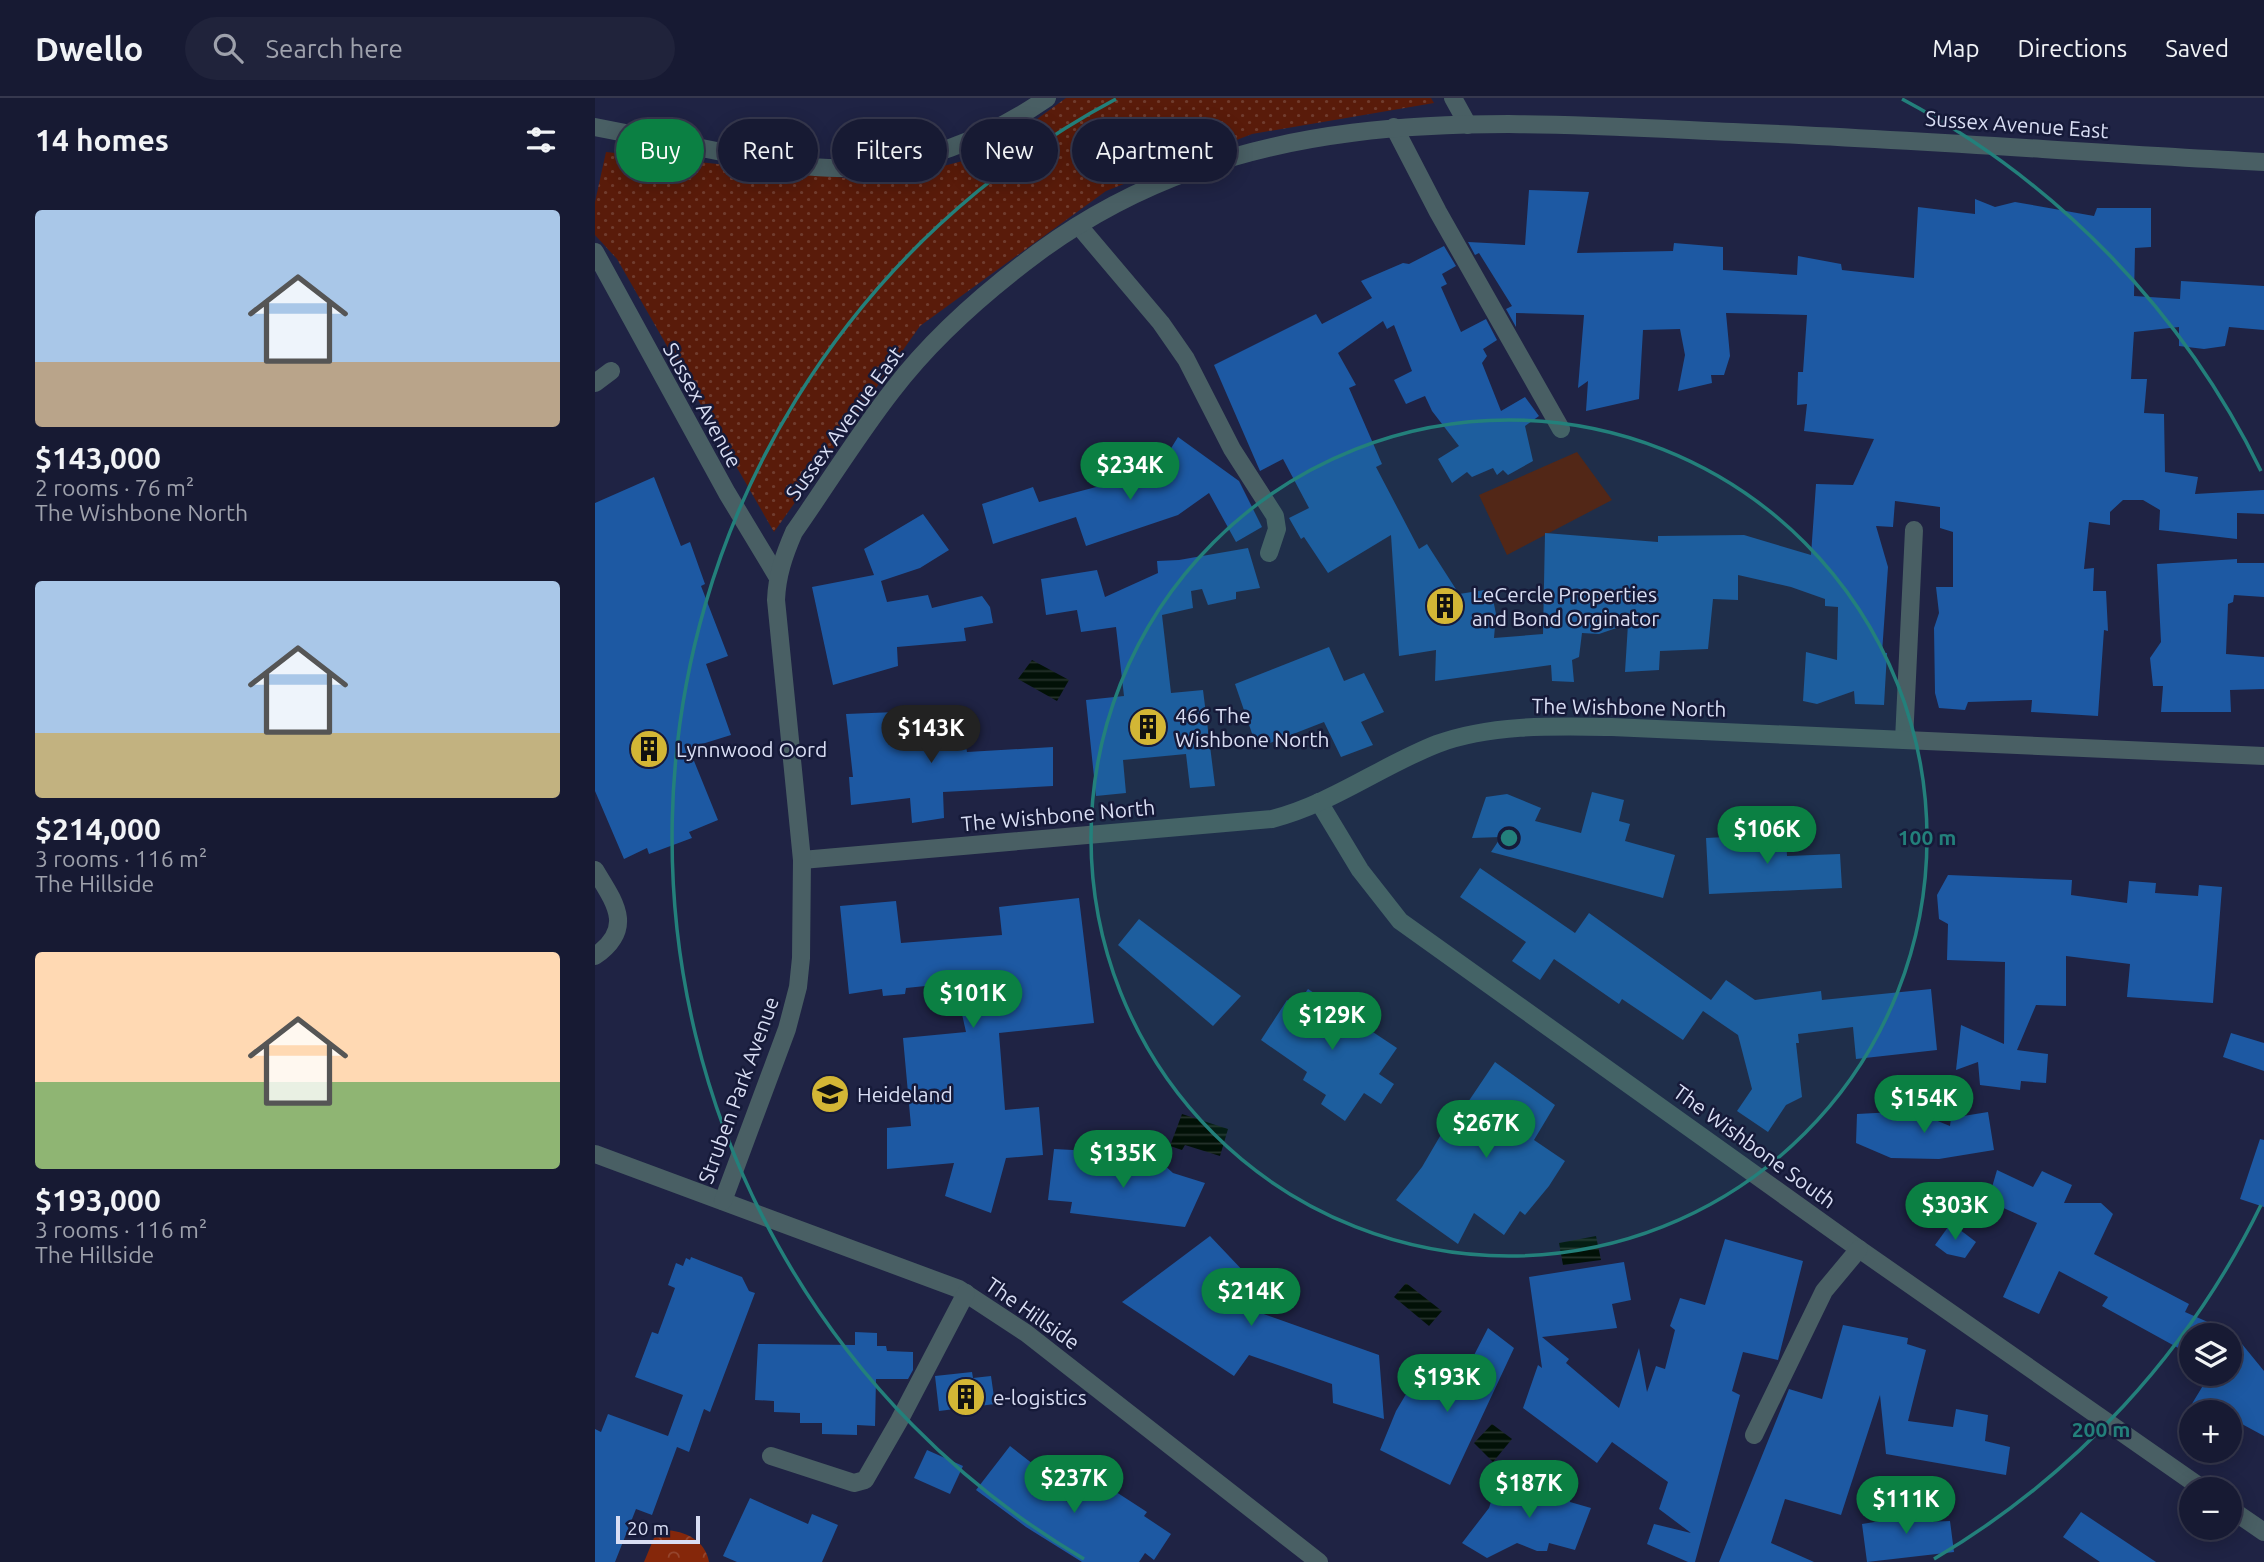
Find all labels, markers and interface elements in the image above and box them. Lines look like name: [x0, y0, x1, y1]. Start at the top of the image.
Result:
search box: [185, 17, 675, 80]
icon: search: [209, 29, 247, 67]
text: Dwello: [35, 30, 143, 67]
text: Search here: [265, 34, 403, 63]
text: Map: [1932, 35, 1979, 62]
text: Directions: [2017, 35, 2127, 62]
text: Saved: [2165, 35, 2229, 62]
street label: Sussex Avenue East: [1925, 106, 2109, 142]
chip: Buy: [616, 119, 704, 182]
chip: Rent: [718, 119, 818, 182]
chip: Filters: [832, 119, 947, 182]
chip: New: [961, 119, 1058, 182]
chip: Apartment: [1072, 119, 1237, 182]
icon: filters: [522, 121, 560, 159]
text: 14 homes: [35, 123, 169, 157]
icon: home: [235, 256, 361, 382]
street label: Sussex Avenue: [659, 338, 747, 472]
street label: Sussex Avenue East: [780, 342, 908, 504]
text: $143,000: [35, 441, 161, 475]
pin: $234K: [1081, 442, 1179, 502]
text: $234K: [1096, 452, 1164, 477]
text: 2 rooms · 76 m²: [35, 475, 194, 500]
text: The Wishbone North: [35, 500, 248, 525]
place label: LeCercle Properties and Bond Orginator: [1472, 582, 1659, 630]
building icon: LeCercle Properties and Bond Orginator: [1424, 585, 1466, 627]
icon: home: [235, 627, 361, 753]
street label: The Wishbone North: [1532, 693, 1726, 721]
place label: 466 The Wishbone North: [1175, 703, 1330, 751]
pin: $143K: [882, 706, 980, 765]
building icon: 466 The Wishbone North: [1127, 706, 1169, 748]
text: $143K: [897, 715, 965, 740]
building icon: Lynnwood Oord: [628, 728, 670, 770]
place label: Lynnwood Oord: [676, 737, 827, 761]
street label: The Wishbone North: [960, 795, 1156, 835]
pin: $106K: [1718, 806, 1816, 866]
text: $214,000: [35, 812, 161, 846]
text: $106K: [1733, 816, 1801, 841]
text: 100 m: [1898, 825, 1956, 849]
centre of rings: [1497, 826, 1521, 850]
text: 3 rooms · 116 m²: [35, 846, 207, 871]
text: The Hillside: [35, 871, 154, 896]
pin: $101K: [924, 970, 1022, 1030]
text: $101K: [939, 980, 1007, 1005]
pin: $129K: [1283, 992, 1381, 1052]
street label: Struben Park Avenue: [693, 993, 783, 1187]
icon: home: [235, 998, 361, 1124]
text: $129K: [1298, 1002, 1366, 1027]
school or university icon: Heideland: [809, 1073, 851, 1115]
pin: $154K: [1875, 1076, 1973, 1135]
street label: The Wishbone South: [1669, 1079, 1841, 1213]
place label: Heideland: [857, 1082, 953, 1106]
text: $154K: [1890, 1085, 1958, 1110]
pin: $267K: [1437, 1100, 1535, 1160]
text: $267K: [1452, 1110, 1520, 1135]
pin: $135K: [1074, 1130, 1172, 1190]
text: $135K: [1089, 1140, 1157, 1165]
pin: $303K: [1906, 1182, 2004, 1242]
text: $193,000: [35, 1183, 161, 1217]
text: $303K: [1921, 1192, 1989, 1217]
text: 3 rooms · 116 m²: [35, 1217, 207, 1242]
text: The Hillside: [35, 1242, 154, 1267]
pin: $214K: [1202, 1268, 1300, 1328]
street label: The Hillside: [982, 1272, 1084, 1354]
text: $214K: [1217, 1278, 1285, 1303]
map controls: [2179, 1323, 2242, 1540]
button: layers: [2179, 1323, 2242, 1386]
pin: $193K: [1398, 1354, 1496, 1414]
text: $193K: [1413, 1364, 1481, 1389]
building icon: e-logistics: [945, 1376, 987, 1418]
place label: e-logistics: [993, 1385, 1087, 1409]
button: +: [2179, 1400, 2242, 1463]
text: 200 m: [2072, 1417, 2130, 1441]
pin: $237K: [1025, 1456, 1123, 1515]
pin: $187K: [1480, 1460, 1578, 1520]
text: $237K: [1040, 1465, 1108, 1490]
text: $187K: [1495, 1470, 1563, 1495]
pin: $111K: [1857, 1476, 1955, 1536]
button: −: [2179, 1477, 2242, 1540]
text: $111K: [1872, 1486, 1940, 1511]
scale bar: [616, 1513, 700, 1545]
text: 20 m: [627, 1517, 669, 1539]

